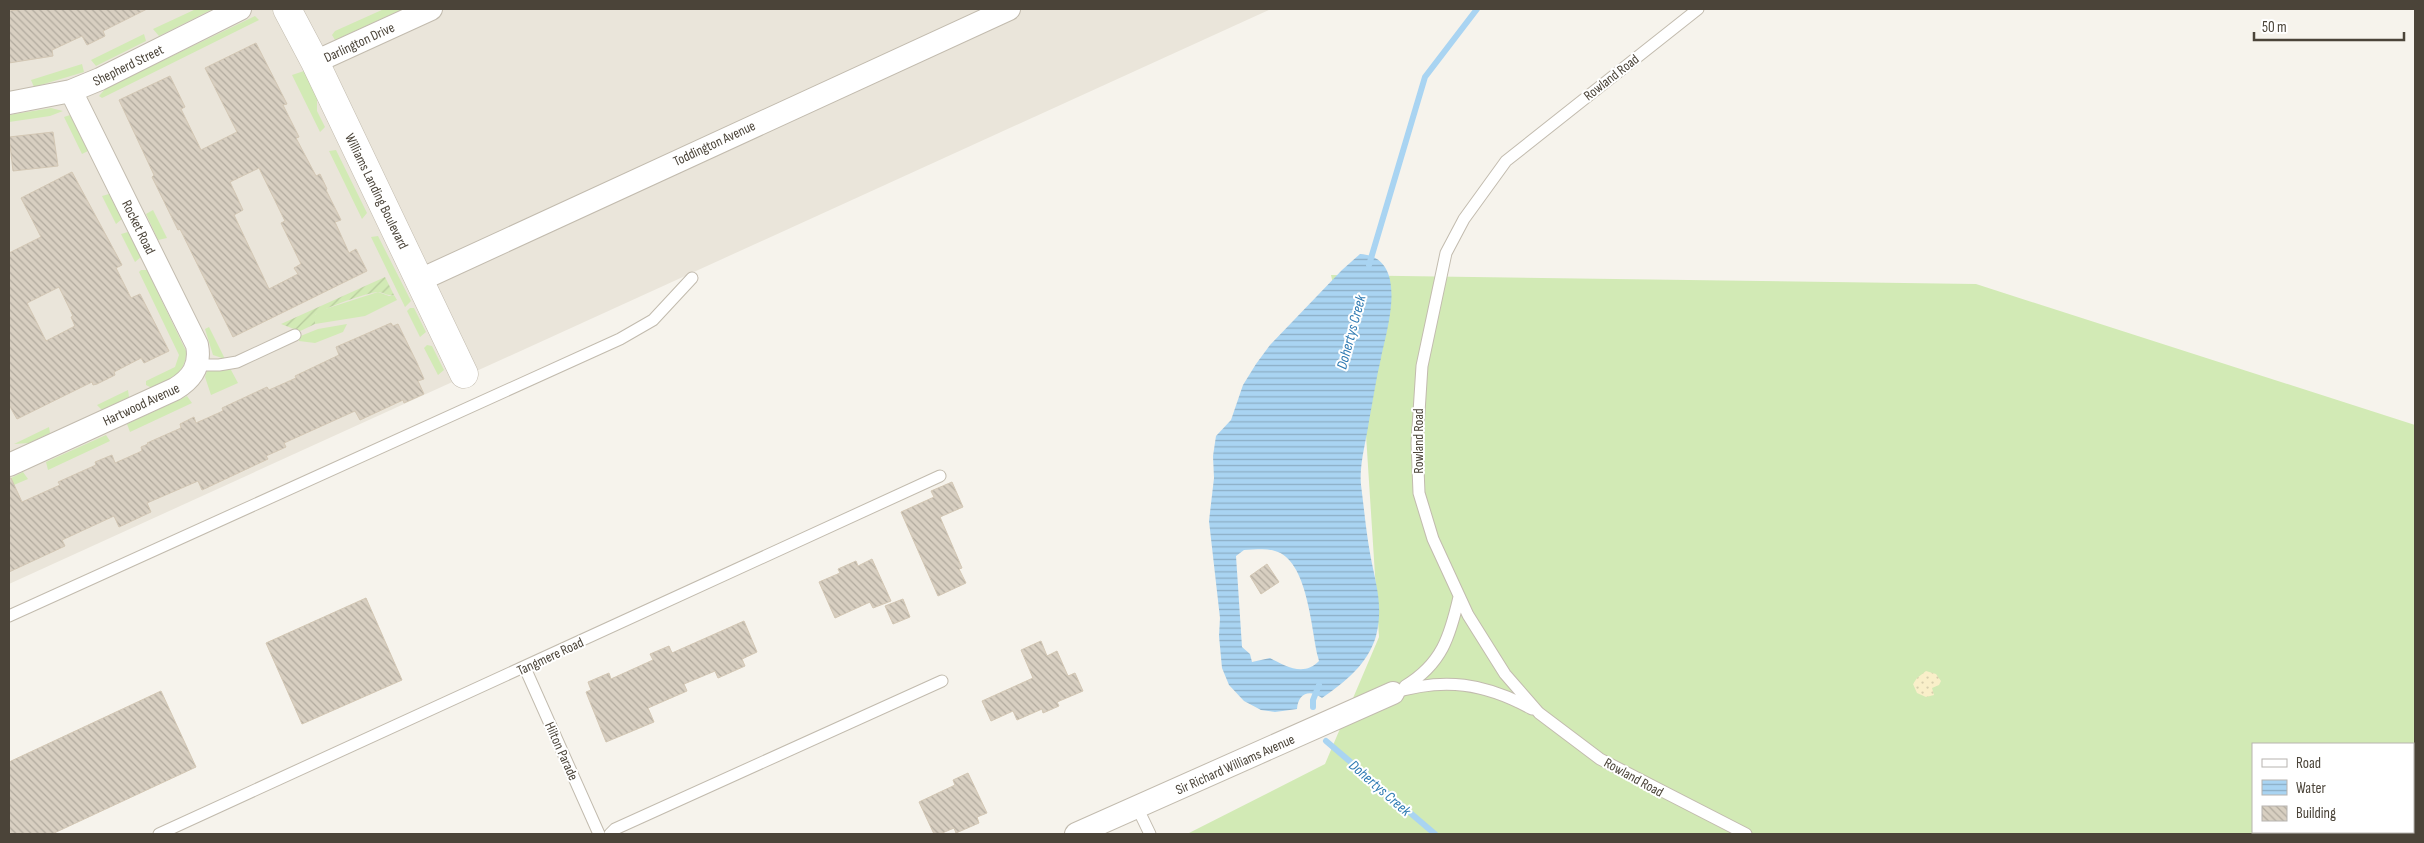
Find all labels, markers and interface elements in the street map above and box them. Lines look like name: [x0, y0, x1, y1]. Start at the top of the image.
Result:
scale bar: [2254, 10, 2404, 42]
text: 50 m: [2262, 18, 2287, 37]
street label: Darlington Drive: [321, 19, 397, 66]
street label: Shepherd Street: [90, 41, 166, 90]
street label: Rowland Road: [1580, 51, 1642, 104]
street label: Toddington Avenue: [670, 117, 758, 170]
street label: Williams Landing Boulevard: [341, 131, 412, 252]
street label: Rocket Road: [118, 197, 159, 257]
water label: Dohertys Creek: [1332, 293, 1371, 371]
street label: Hartwood Avenue: [100, 379, 182, 430]
street label: Rowland Road: [1410, 408, 1427, 474]
street label: Tangmere Road: [514, 634, 586, 679]
street label: Hilton Parade: [541, 719, 582, 783]
street label: Sir Richard Williams Avenue: [1173, 731, 1297, 798]
legend: [2252, 743, 2414, 833]
street label: Rowland Road: [1601, 754, 1667, 801]
text: Road: [2296, 754, 2321, 773]
water label: Dohertys Creek: [1345, 756, 1415, 821]
text: Water: [2296, 779, 2327, 798]
text: Building: [2296, 804, 2336, 823]

